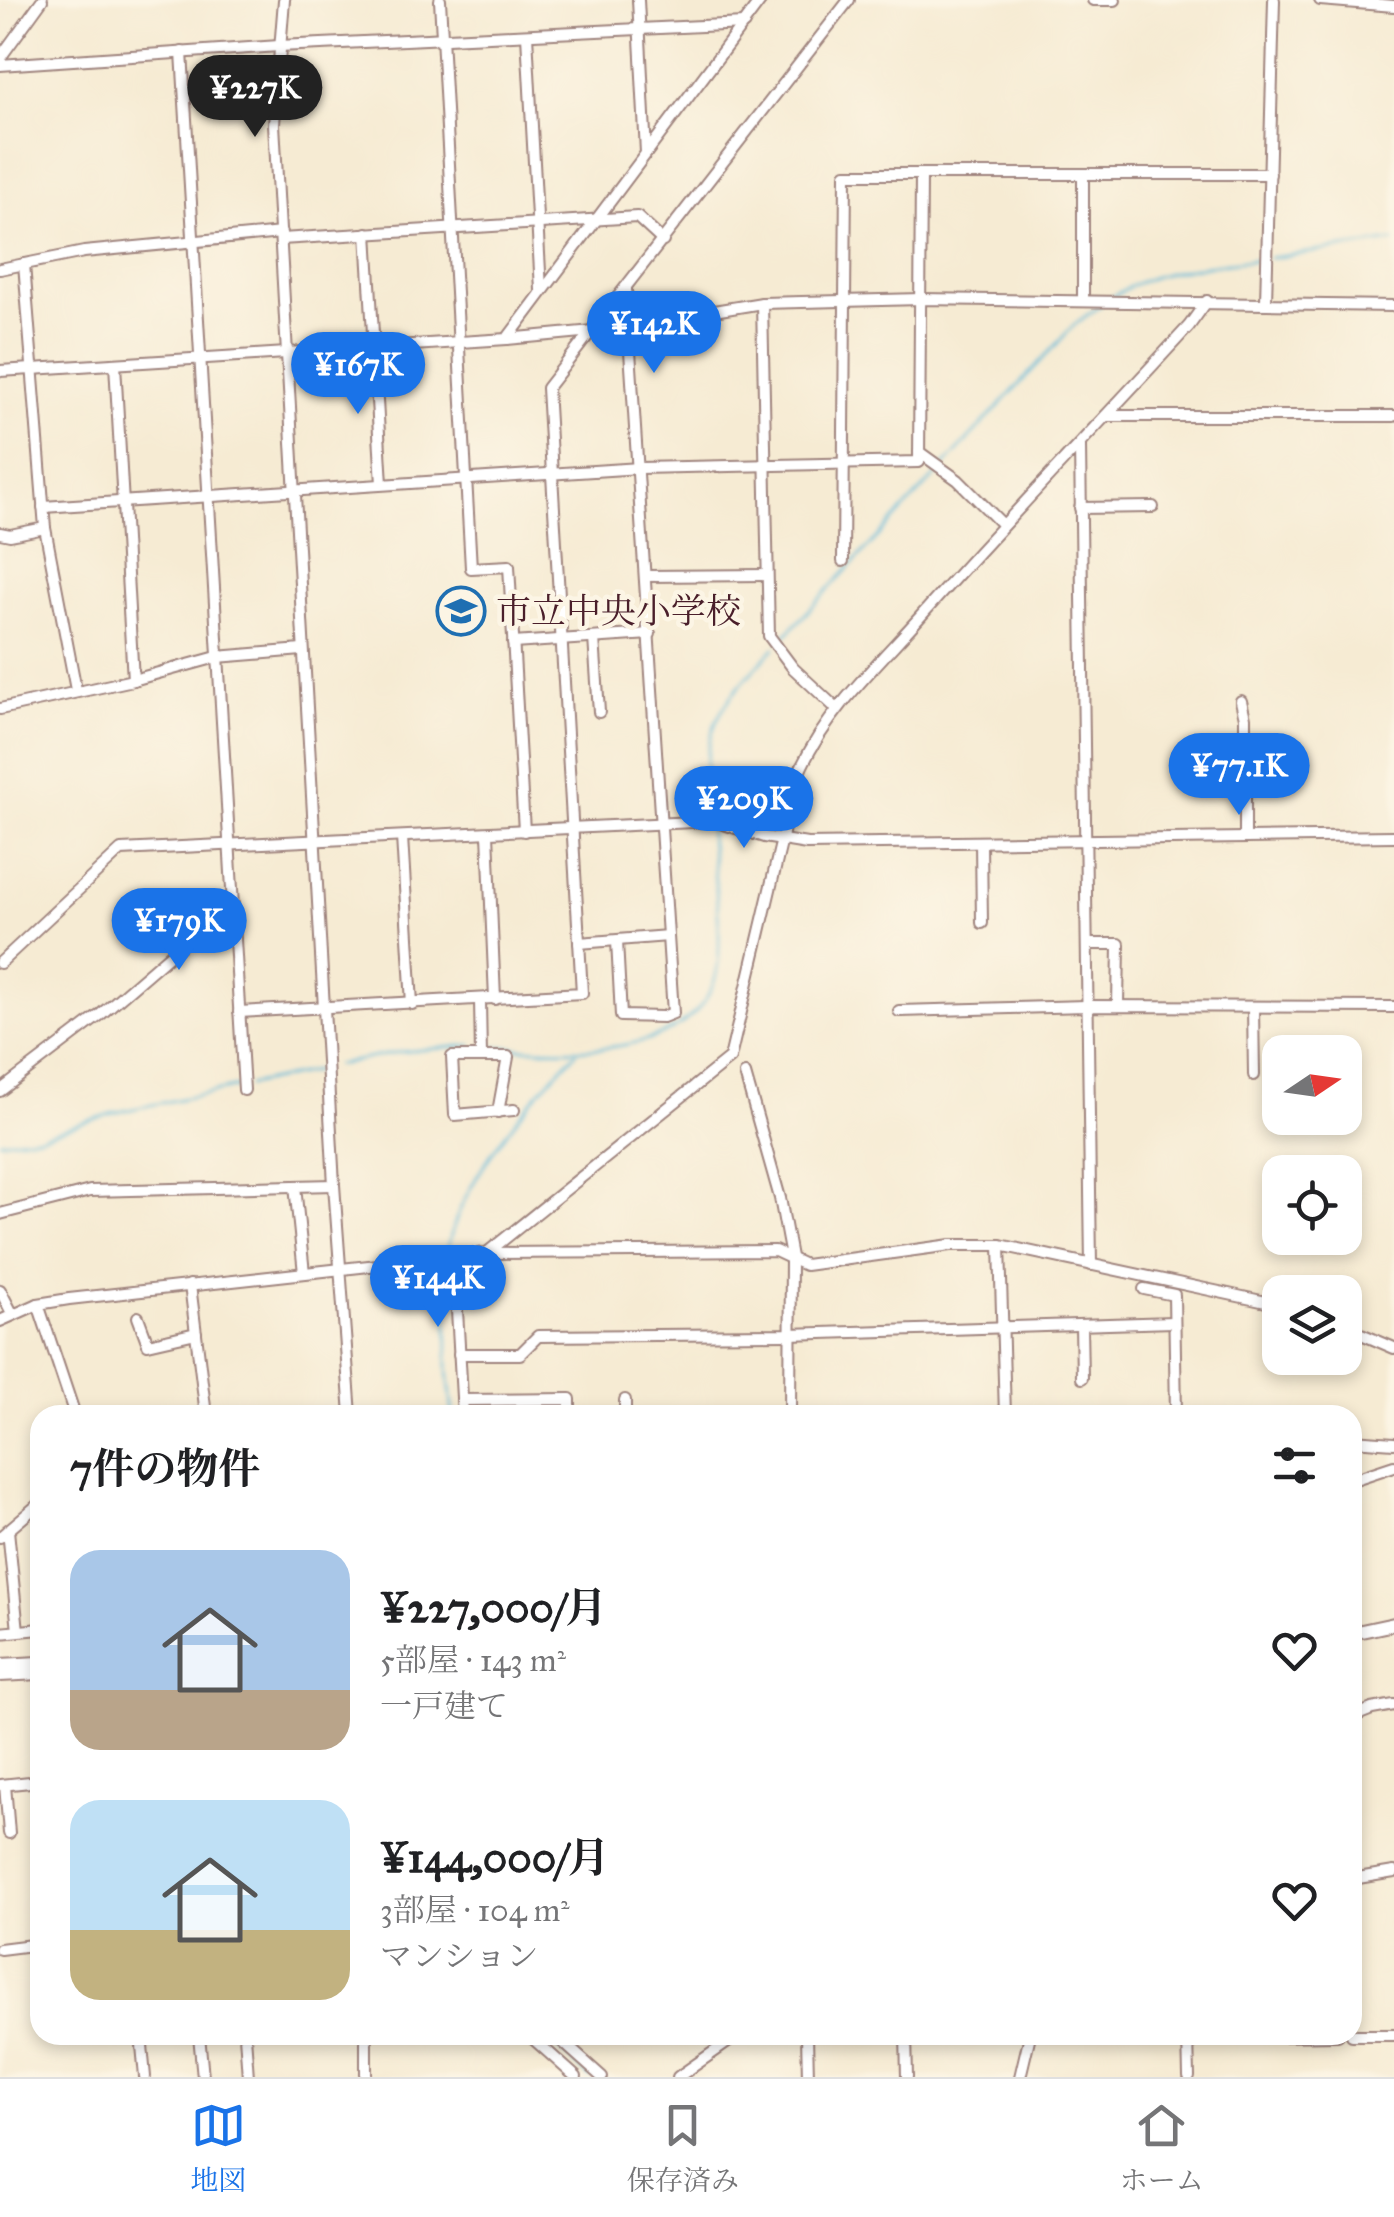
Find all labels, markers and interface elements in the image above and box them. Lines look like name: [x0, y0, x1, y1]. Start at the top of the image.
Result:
pin: ¥227K: [185, 55, 325, 140]
text: ¥227K: [209, 68, 301, 107]
pin: ¥142K: [584, 291, 724, 376]
text: ¥142K: [609, 304, 699, 343]
pin: ¥167K: [288, 332, 428, 417]
text: ¥167K: [313, 345, 403, 384]
school or university icon: 市立中央小学校: [435, 585, 487, 637]
place label: 市立中央小学校: [496, 590, 741, 633]
pin: ¥77.1K: [1158, 733, 1320, 818]
text: ¥77.1K: [1191, 746, 1287, 785]
pin: ¥209K: [674, 766, 814, 851]
text: ¥209K: [696, 779, 792, 818]
pin: ¥179K: [109, 888, 249, 973]
text: ¥179K: [134, 901, 224, 940]
north arrow: [1262, 1035, 1362, 1135]
map controls: [1262, 1035, 1362, 1375]
button: locate: [1262, 1155, 1362, 1255]
pin: ¥144K: [368, 1245, 508, 1330]
text: ¥144K: [392, 1258, 484, 1297]
button: layers: [1262, 1275, 1362, 1375]
icon: filters: [1267, 1438, 1322, 1493]
text: 7件の物件: [70, 1443, 260, 1495]
text: ¥227,000/月: [380, 1582, 607, 1634]
icon: home: [150, 1590, 270, 1710]
icon: heart: [1267, 1623, 1322, 1678]
text: 5部屋 · 143 m²: [380, 1641, 566, 1680]
text: 一戸建て: [380, 1687, 508, 1726]
text: ¥144,000/月: [380, 1832, 609, 1884]
icon: home: [150, 1840, 270, 1960]
icon: heart: [1267, 1873, 1322, 1928]
text: 3部屋 · 104 m²: [380, 1891, 570, 1930]
text: マンション: [380, 1937, 539, 1976]
tab: 地図: [190, 2098, 246, 2198]
tab: 保存済み: [627, 2098, 739, 2198]
tab: ホーム: [1120, 2098, 1204, 2198]

